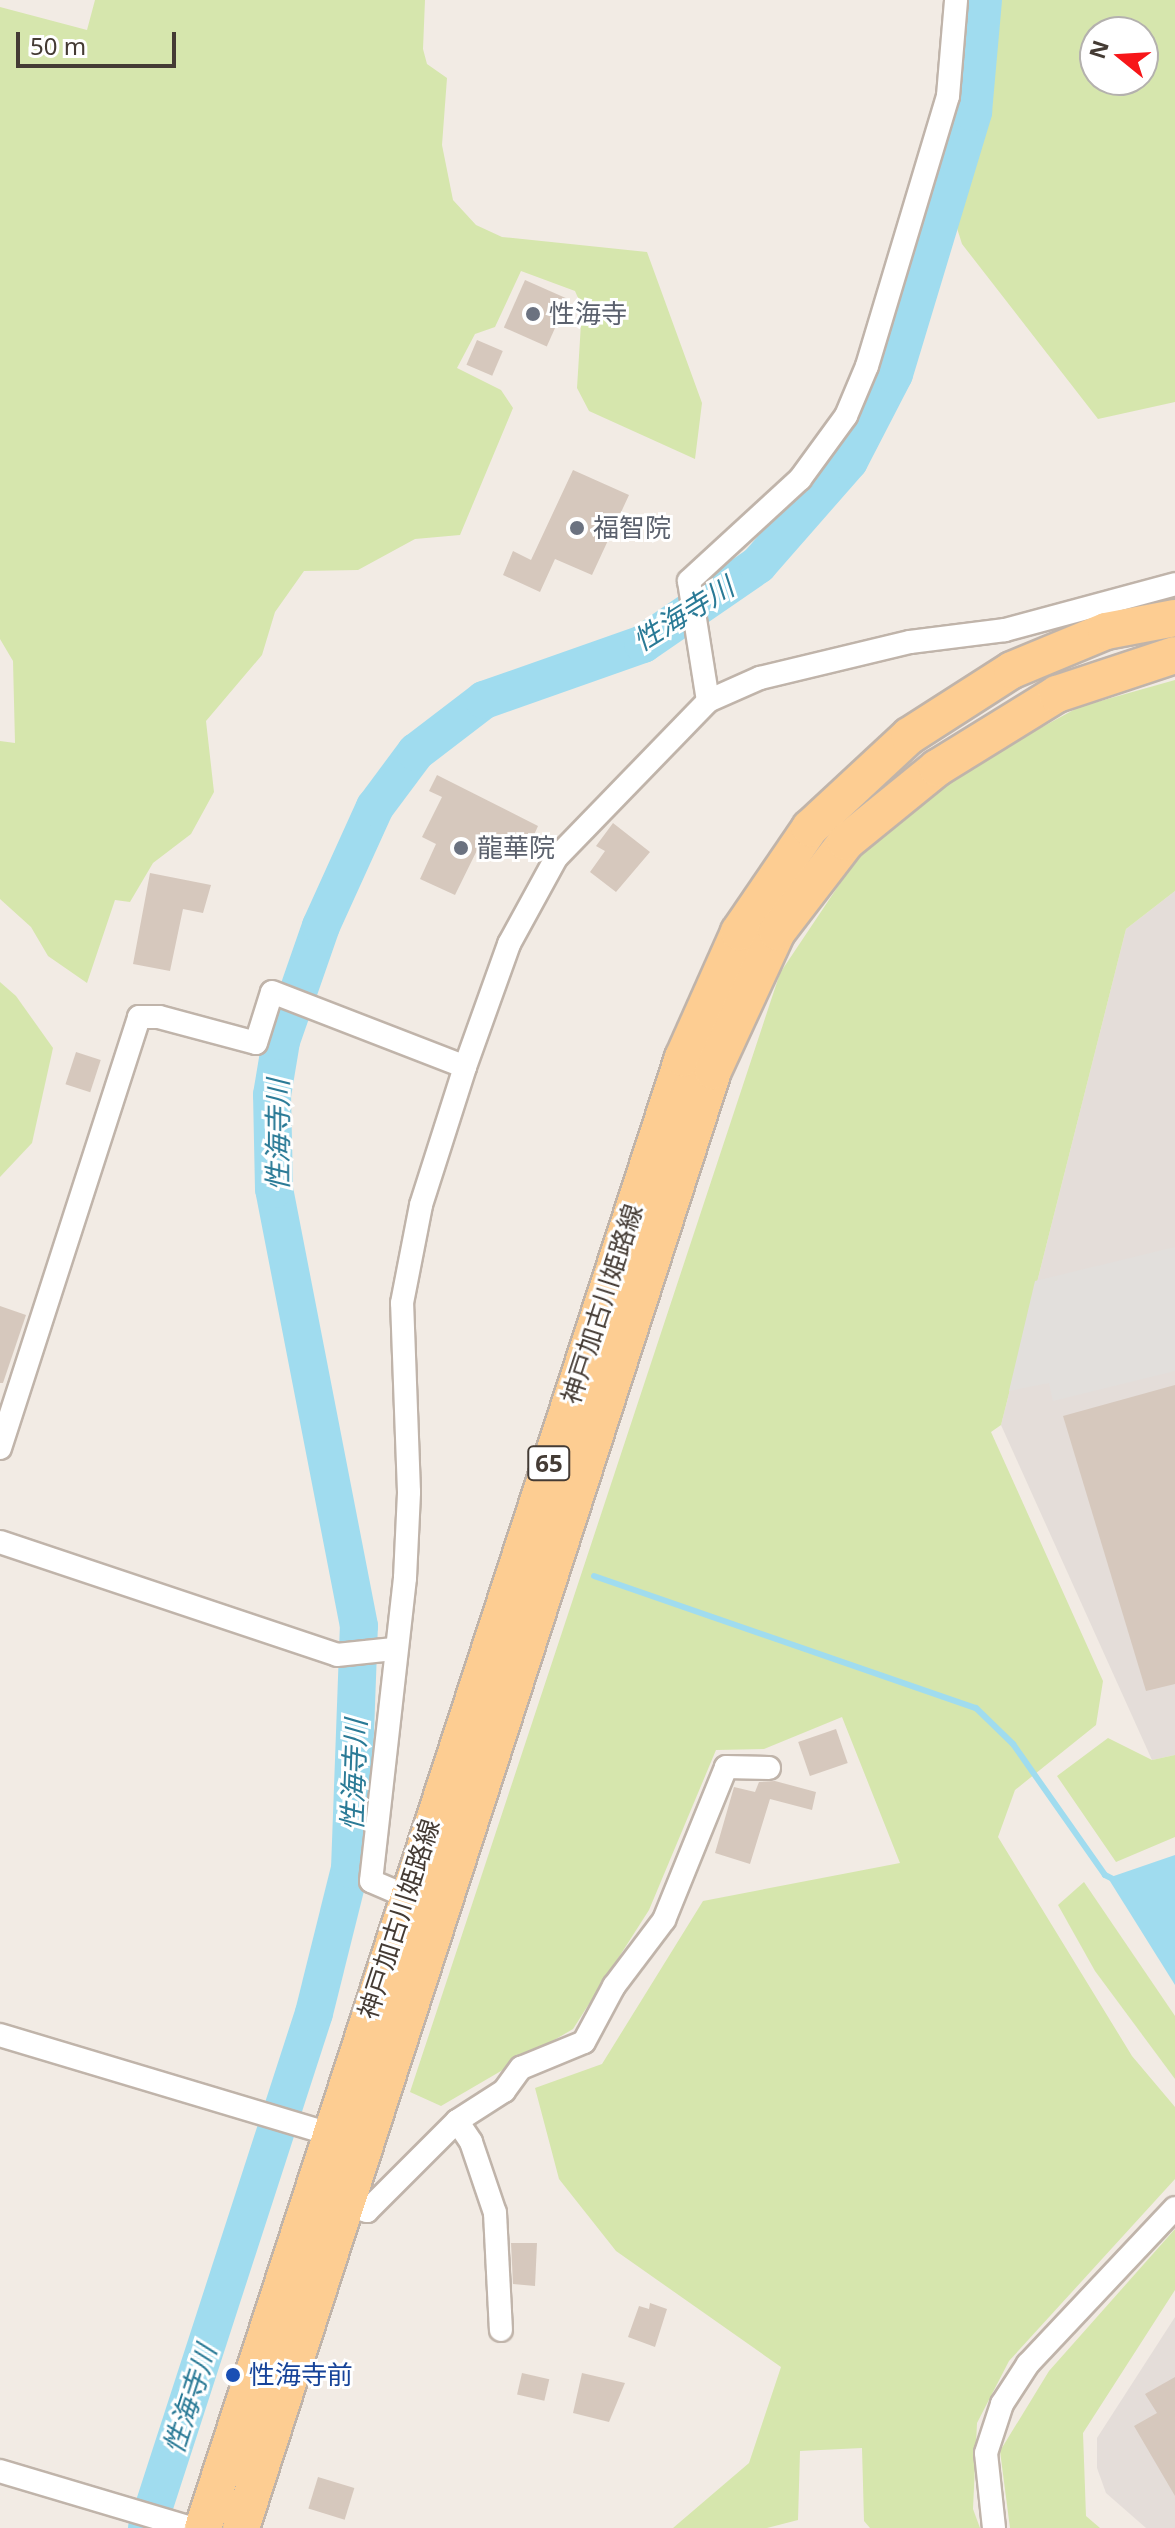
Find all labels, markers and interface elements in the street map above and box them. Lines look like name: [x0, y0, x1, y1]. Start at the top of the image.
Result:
scale bar: [20, 16, 180, 66]
north arrow: [1079, 16, 1159, 96]
text: 50 m: [30, 29, 86, 62]
text: N: [1081, 36, 1115, 62]
place label: 性海寺: [549, 298, 627, 330]
marker: 性海寺: [524, 305, 542, 323]
place label: 福智院: [593, 512, 671, 544]
marker: 福智院: [568, 519, 586, 537]
water label: 性海寺川: [627, 569, 739, 657]
place label: 龍華院: [477, 832, 555, 864]
marker: 龍華院: [452, 839, 470, 857]
water label: 性海寺川: [260, 1079, 294, 1191]
street label: 神戸加古川姫路線: [555, 1200, 649, 1408]
road number: 65: [527, 1443, 571, 1483]
water label: 性海寺川: [334, 1718, 372, 1832]
street label: 神戸加古川姫路線: [352, 1815, 446, 2023]
water label: 性海寺川: [156, 2341, 222, 2457]
place label: 性海寺前: [249, 2359, 353, 2391]
marker: 性海寺前: [224, 2366, 242, 2384]

